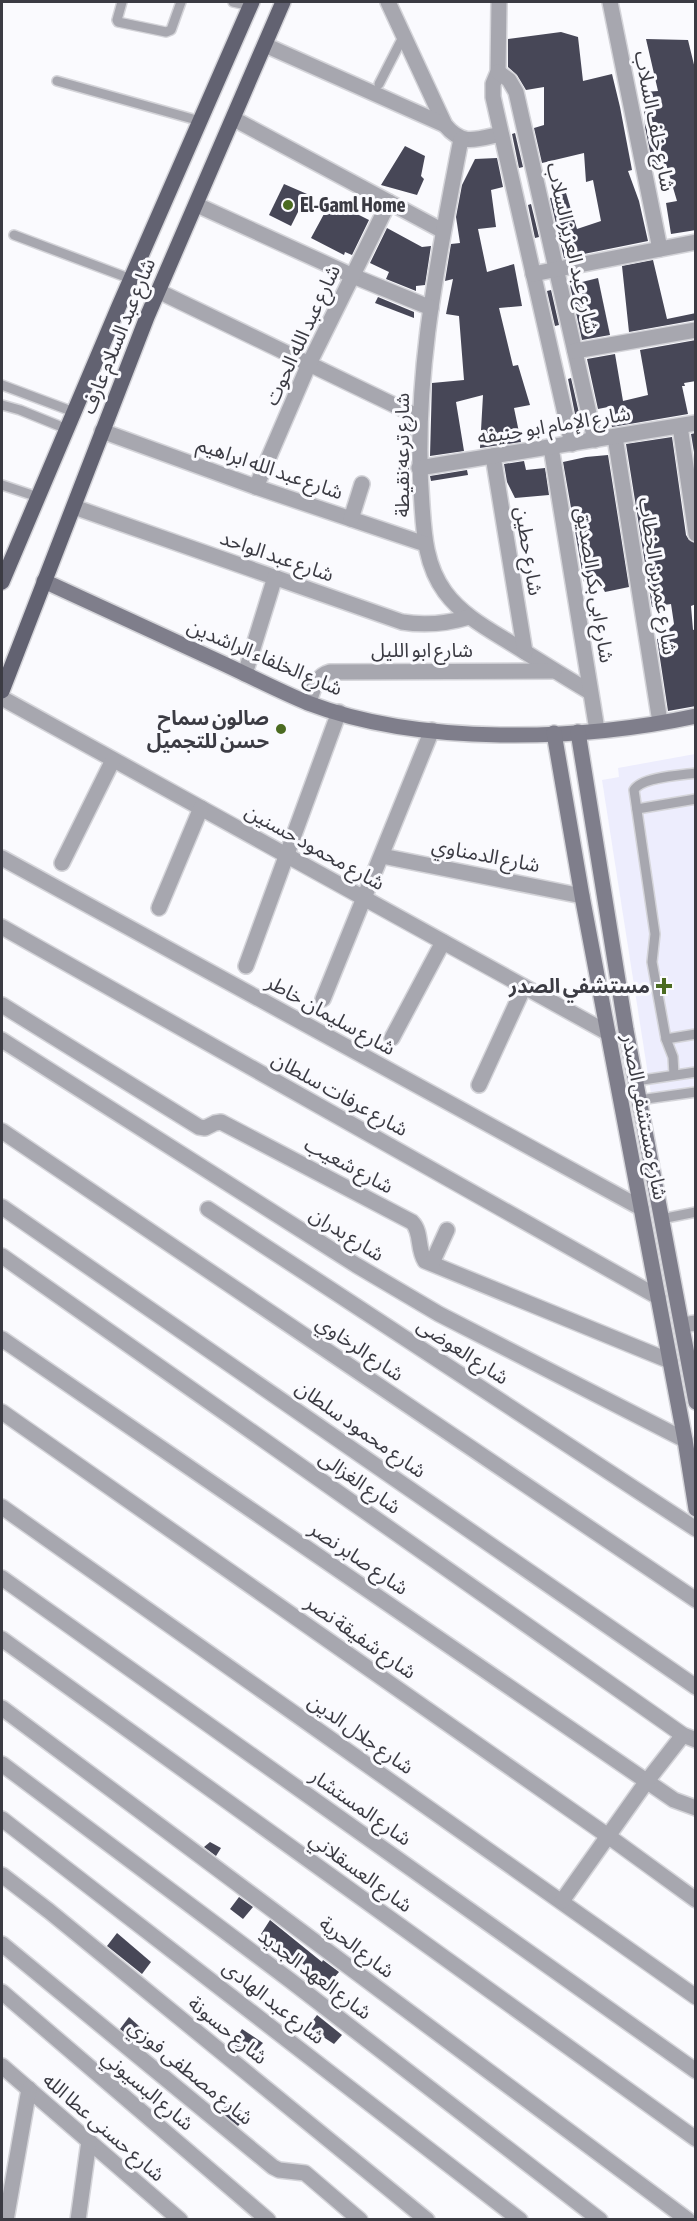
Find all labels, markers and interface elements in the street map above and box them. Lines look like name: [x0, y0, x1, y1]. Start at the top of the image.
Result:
street label: شارع خلف السلاب: [627, 49, 680, 194]
street label: شارع عبد العزيز السلاب: [539, 160, 604, 337]
place label: El-Gaml Home: [300, 193, 406, 216]
marker: El-Gaml Home: [281, 198, 295, 212]
street label: شارع عبد السلام عارف: [76, 255, 163, 418]
street label: شارع عبد الله الحوت: [259, 261, 348, 410]
street label: شارع ترعه نقيطة: [390, 393, 417, 517]
street label: شارع الإمام ابو حنيفه: [476, 401, 633, 452]
street label: شارع عبد الله ابراهيم: [193, 432, 346, 507]
street label: شارع عمر بن الخطاب: [631, 495, 682, 657]
street label: شارع حطين: [507, 505, 548, 598]
street label: شارع ابى بكر الصديق: [568, 505, 619, 665]
street label: شارع عبد الواحد: [216, 525, 337, 589]
street label: شارع الخلفاء الراشدين: [183, 613, 346, 703]
street label: شارع ابو الليل: [371, 638, 473, 665]
place label: صالون سماح حسن للتجميل: [147, 706, 269, 753]
marker: صالون سماح حسن للتجميل: [274, 722, 288, 736]
street label: شارع محمود حسنين: [240, 799, 389, 898]
street label: شارع الدمناوي: [429, 833, 542, 881]
street label: شارع سليمان خاطر: [260, 969, 400, 1063]
place label: مستشفي الصدر: [508, 974, 650, 1003]
marker: مستشفي الصدر: [655, 977, 673, 995]
street label: شارع مستشفى الصدر: [614, 1031, 673, 1202]
street label: شارع عرفات سلطان: [266, 1047, 412, 1144]
street label: شارع شعيب: [299, 1132, 398, 1201]
street label: شارع بدران: [304, 1202, 389, 1269]
street label: شارع الرخاوي: [310, 1310, 408, 1389]
street label: شارع العوضى: [411, 1313, 513, 1392]
street label: شارع محمود سلطان: [289, 1375, 431, 1485]
street label: شارع الغزالى: [313, 1445, 405, 1521]
street label: شارع صابر نصر: [303, 1516, 413, 1602]
street label: شارع شفيقة نصر: [299, 1589, 421, 1686]
street label: شارع جلال الدين: [302, 1689, 418, 1782]
street label: شارع المستشار: [303, 1763, 416, 1853]
street label: شارع العسقلاني: [303, 1827, 417, 1920]
street label: شارع الحرية: [313, 1911, 399, 1985]
street label: شارع العهد الجديد: [252, 1924, 376, 2027]
street label: شارع عبد الهادى: [216, 1955, 330, 2052]
street label: شارع حسونة: [182, 1991, 272, 2072]
street label: شارع مصطفى فوزي: [121, 2014, 258, 2133]
street label: شارع البسيوني: [95, 2045, 199, 2138]
street label: شارع حسنى عطا الله: [36, 2068, 170, 2189]

